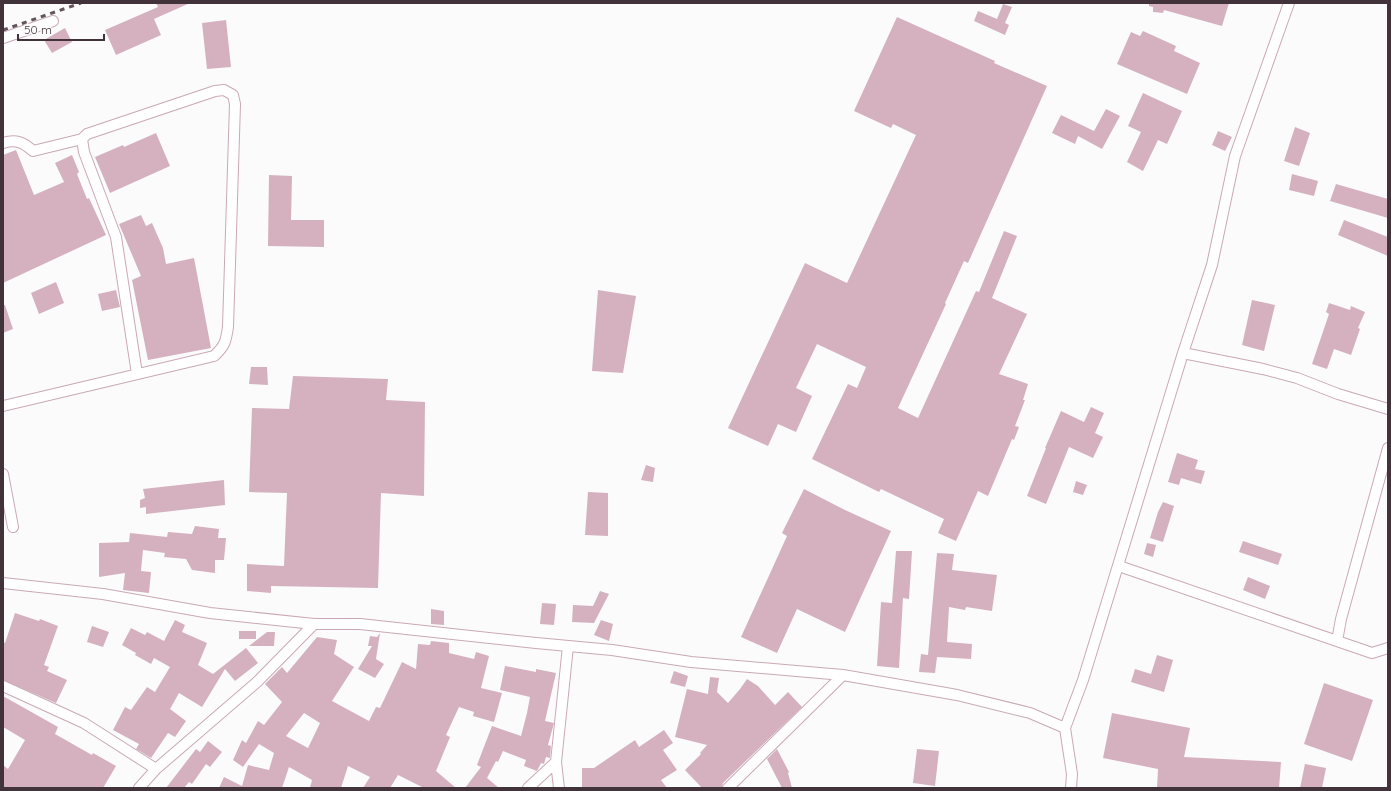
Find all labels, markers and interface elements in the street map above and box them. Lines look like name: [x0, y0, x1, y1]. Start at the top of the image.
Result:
scale bar: [18, 16, 104, 42]
text: 50 m: [24, 22, 52, 37]

